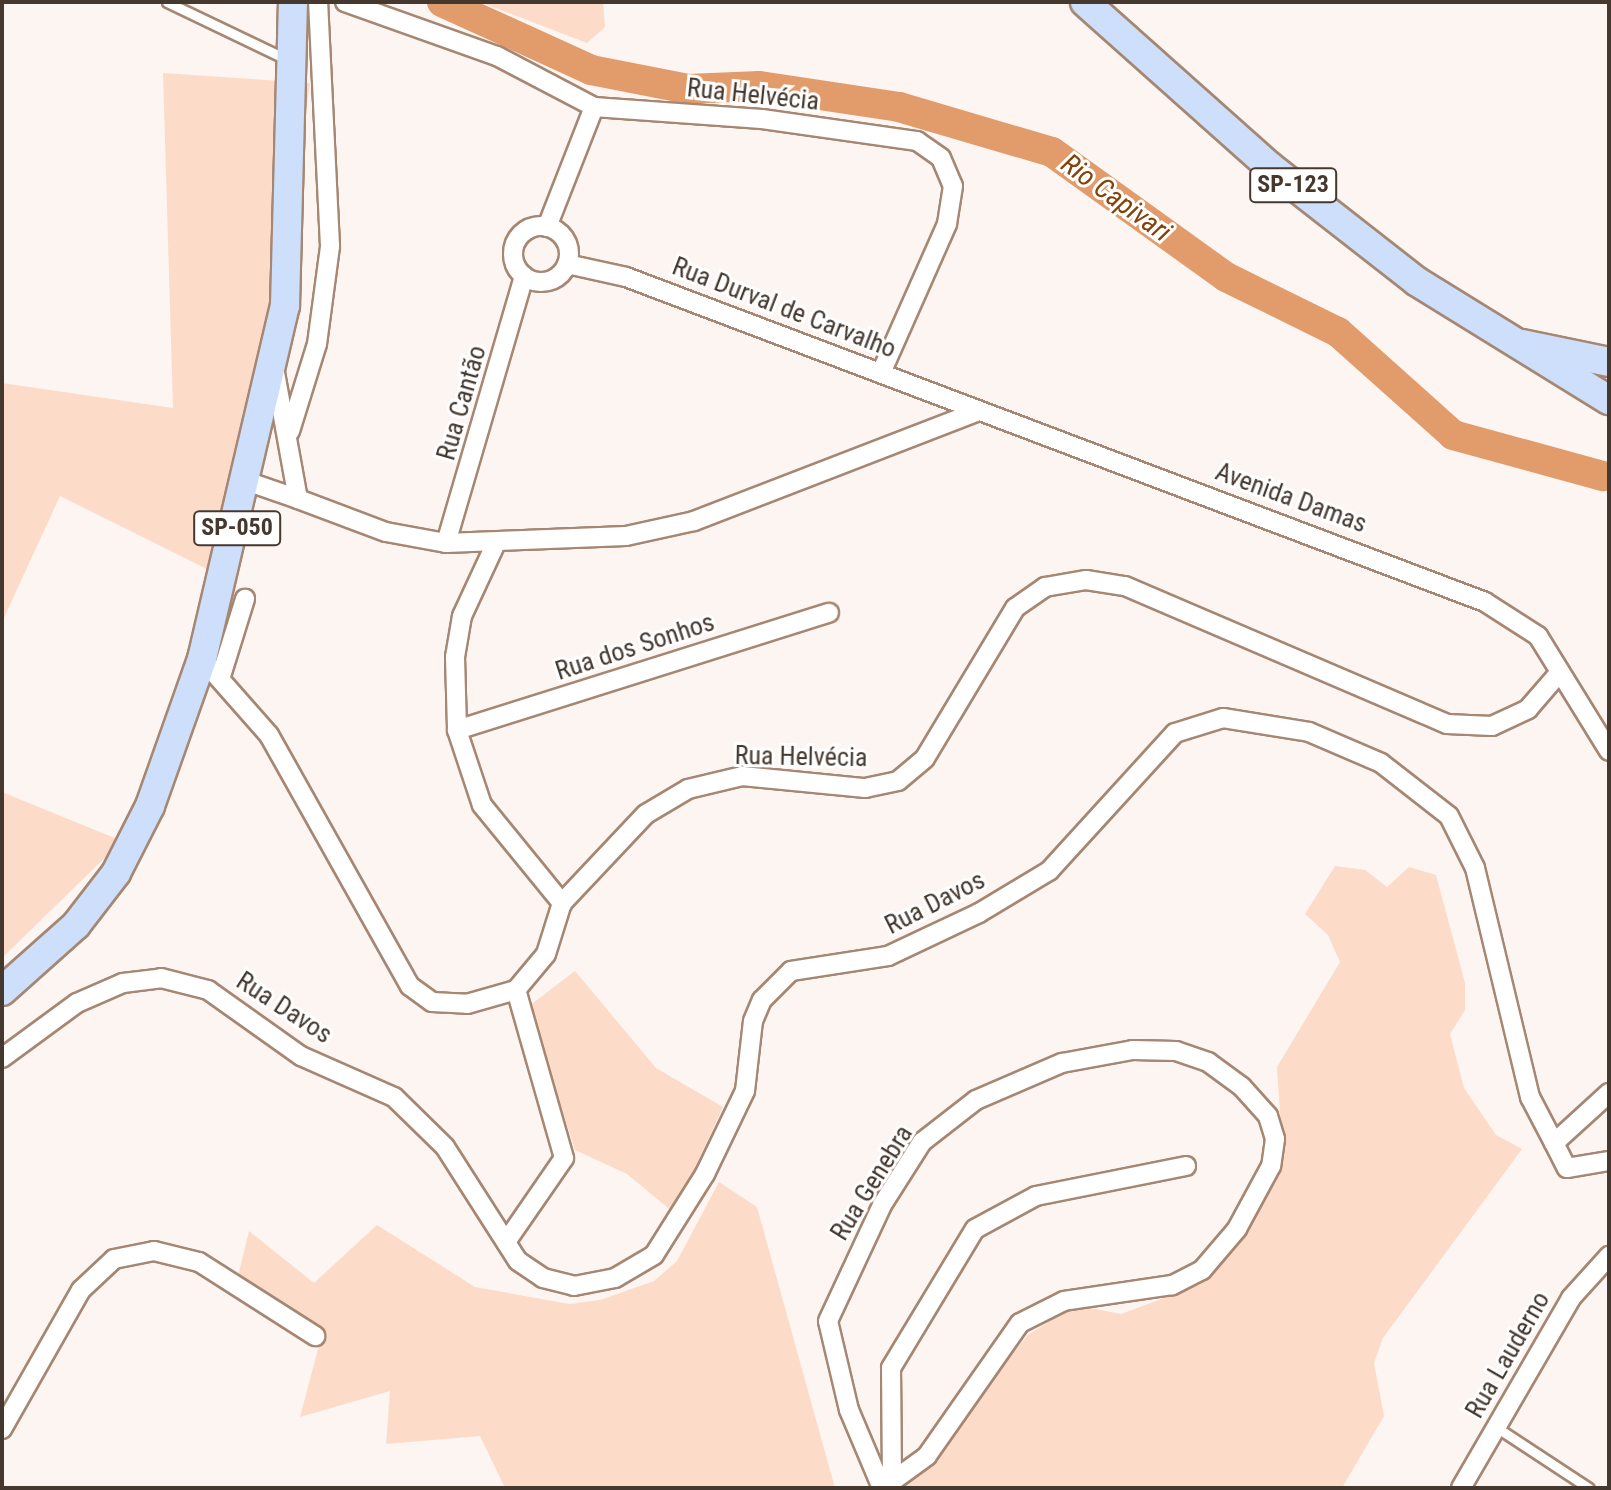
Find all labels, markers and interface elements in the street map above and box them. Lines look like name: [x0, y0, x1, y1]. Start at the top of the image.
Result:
street label: Rua Helvécia: [685, 73, 821, 117]
water label: Rio Capivari: [1054, 147, 1178, 249]
road number: SP-123: [1249, 165, 1337, 205]
street label: Rua Durval de Carvalho: [668, 251, 900, 365]
street label: Rua Cantão: [431, 342, 493, 464]
street label: Avenida Damas: [1211, 456, 1371, 540]
road number: SP-050: [193, 508, 281, 548]
street label: Rua dos Sonhos: [552, 607, 718, 687]
street label: Rua Helvécia: [734, 740, 868, 774]
street label: Rua Davos: [880, 865, 990, 941]
street label: Rua Davos: [230, 966, 338, 1050]
street label: Rua Genebra: [824, 1120, 920, 1246]
street label: Rua Lauderno: [1459, 1286, 1557, 1424]

